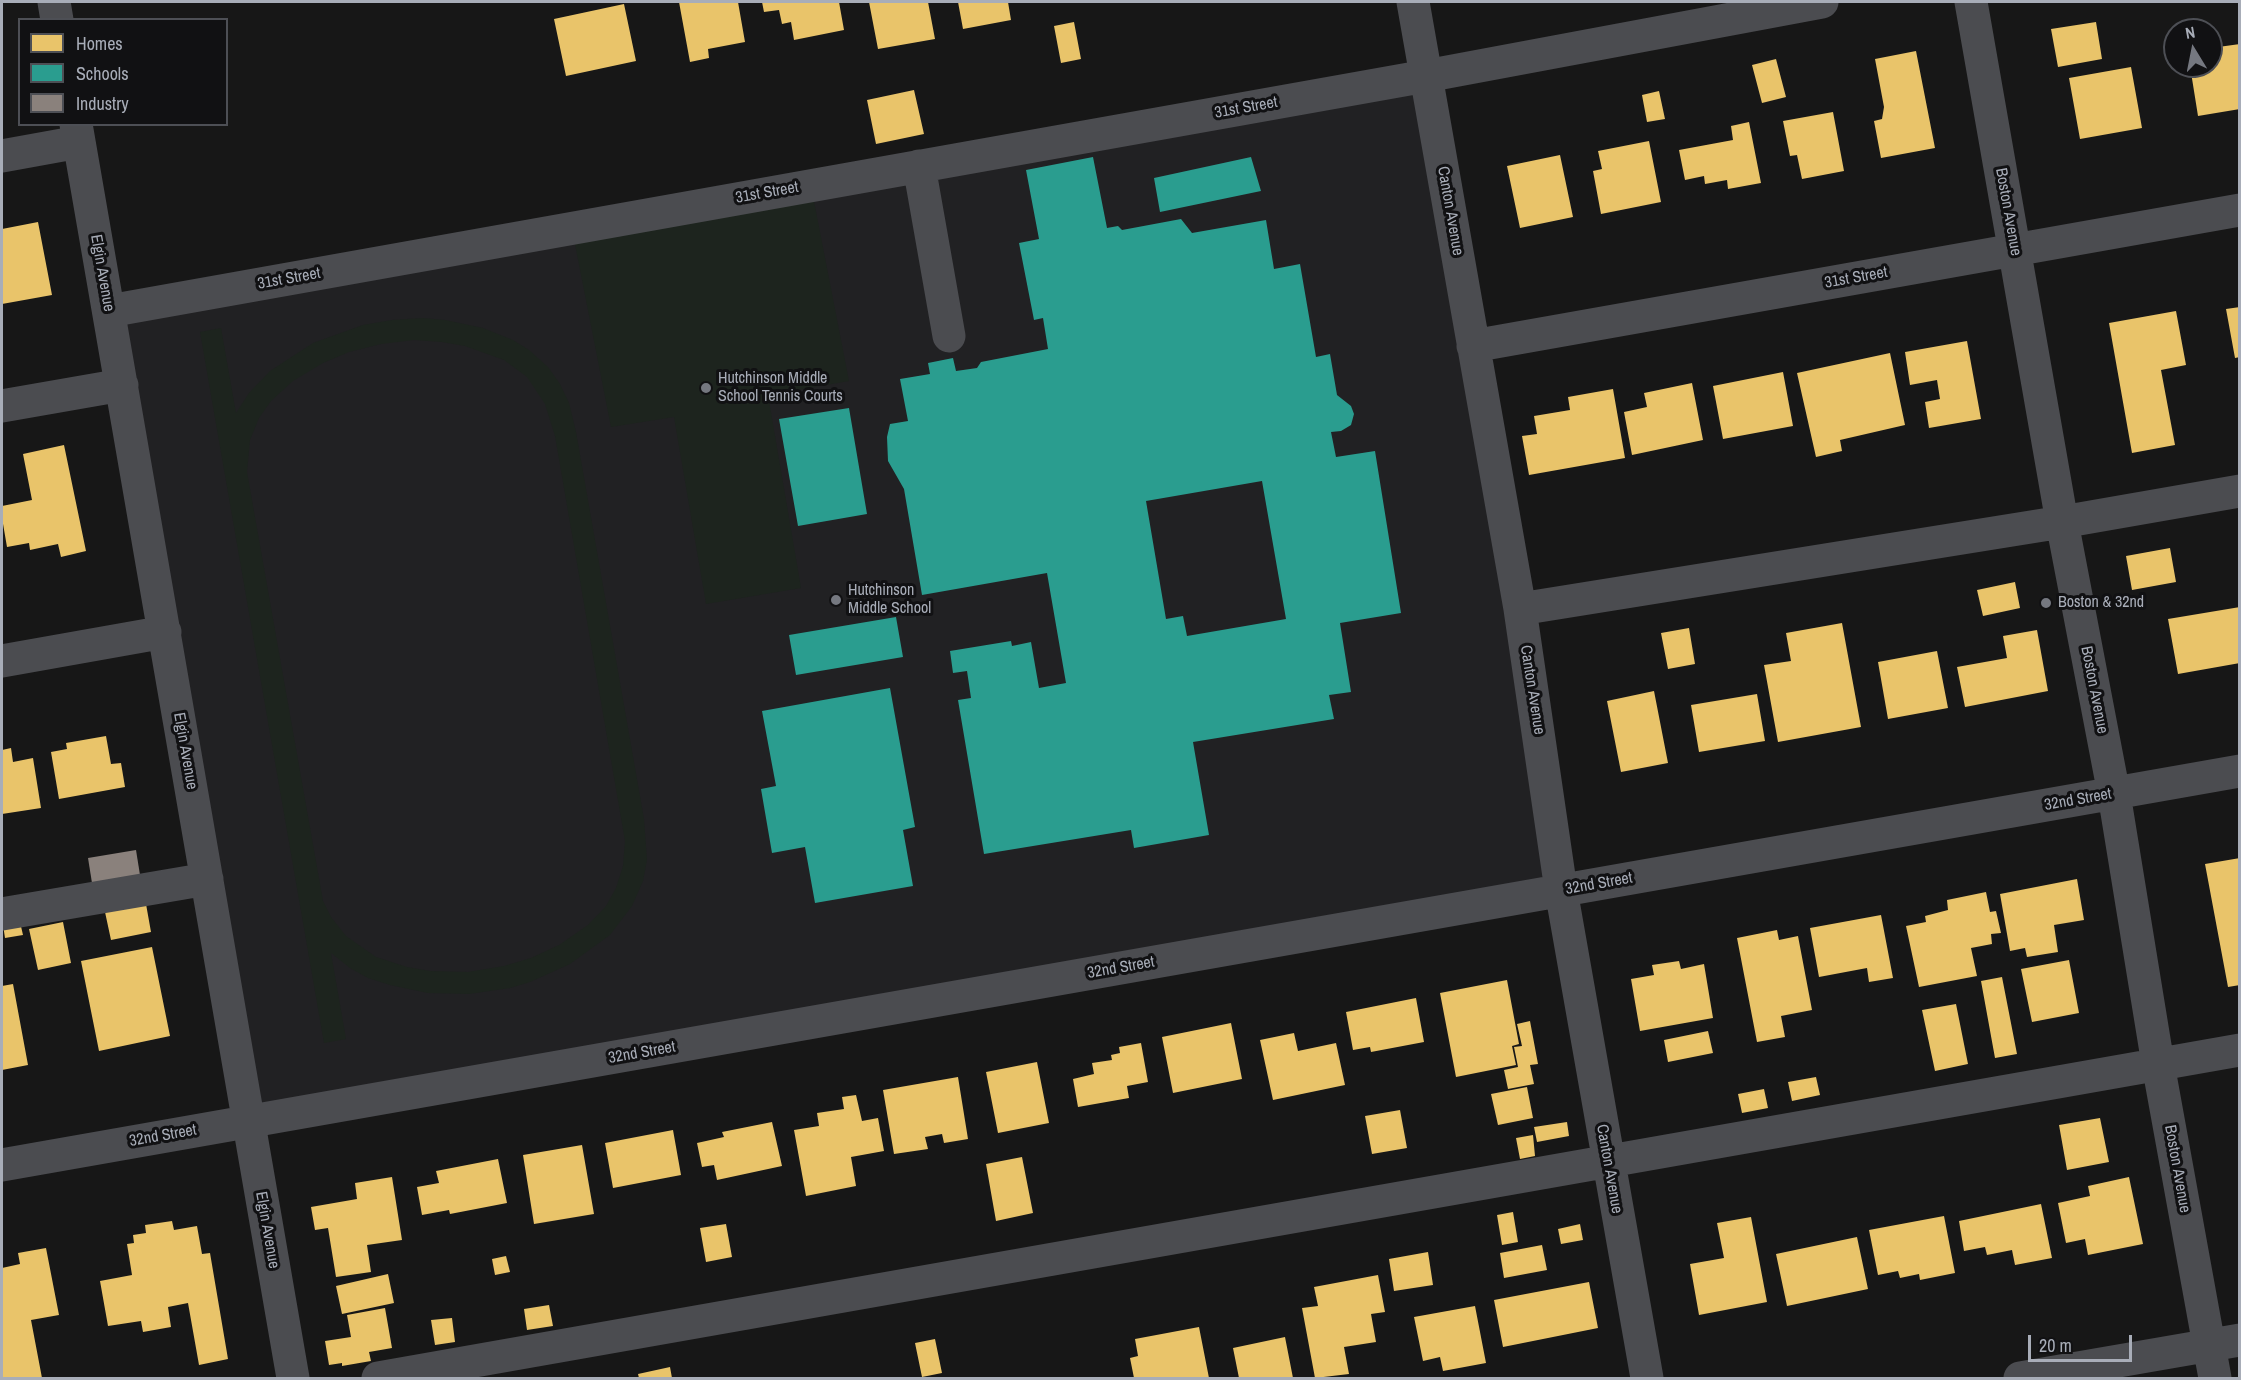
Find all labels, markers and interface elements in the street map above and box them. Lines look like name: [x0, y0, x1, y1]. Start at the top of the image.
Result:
legend: [18, 18, 228, 126]
north arrow: [2163, 18, 2223, 78]
text: N: [2184, 21, 2197, 44]
text: Homes: [76, 31, 123, 56]
text: Schools: [76, 61, 129, 86]
text: Industry: [76, 91, 129, 116]
street label: 31st Street: [1213, 93, 1279, 123]
street label: Canton Avenue: [1433, 165, 1467, 257]
street label: Boston Avenue: [1991, 167, 2025, 257]
street label: 31st Street: [734, 178, 800, 208]
street label: Elgin Avenue: [86, 233, 118, 313]
street label: 31st Street: [1823, 263, 1889, 293]
street label: 31st Street: [256, 264, 322, 294]
place label: Hutchinson Middle School Tennis Courts: [718, 369, 843, 407]
marker: Hutchinson Middle School Tennis Courts: [699, 381, 713, 395]
place label: Hutchinson Middle School: [848, 581, 931, 619]
marker: Hutchinson Middle School: [829, 593, 843, 607]
place label: Boston & 32nd: [2058, 593, 2144, 613]
marker: Boston & 32nd: [2039, 596, 2053, 610]
street label: Canton Avenue: [1515, 644, 1549, 736]
street label: Boston Avenue: [2076, 645, 2112, 735]
street label: Elgin Avenue: [169, 711, 201, 791]
street label: 32nd Street: [2043, 785, 2113, 815]
street label: 32nd Street: [1564, 869, 1634, 899]
street label: 32nd Street: [1086, 953, 1156, 983]
street label: 32nd Street: [607, 1038, 677, 1068]
street label: 32nd Street: [128, 1121, 198, 1151]
street label: Canton Avenue: [1592, 1123, 1626, 1215]
street label: Boston Avenue: [2160, 1124, 2194, 1214]
street label: Elgin Avenue: [251, 1190, 283, 1270]
scale bar: [2031, 1323, 2134, 1361]
text: 20 m: [2039, 1333, 2072, 1358]

